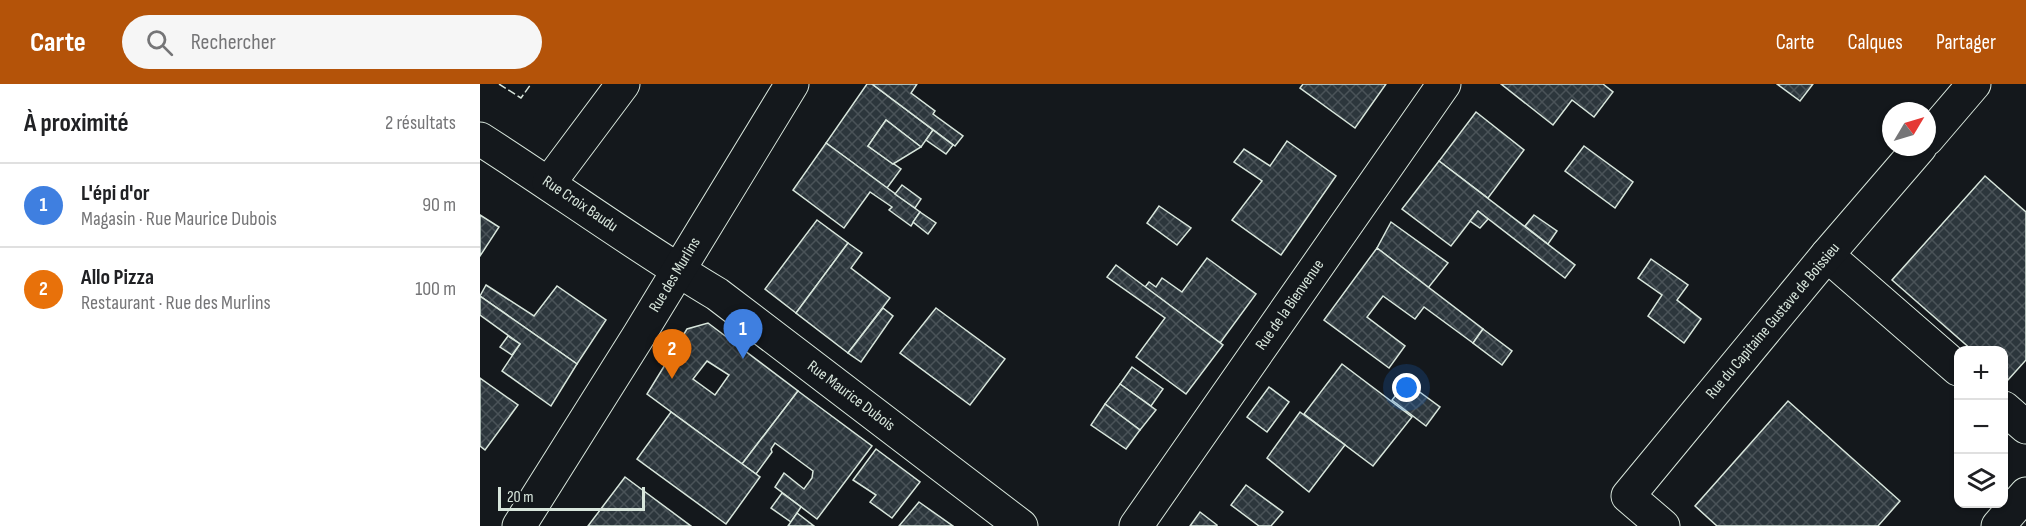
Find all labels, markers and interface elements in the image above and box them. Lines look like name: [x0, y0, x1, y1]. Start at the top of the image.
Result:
search box: [122, 15, 542, 69]
text: Carte: [30, 26, 86, 59]
icon: search: [143, 26, 176, 59]
text: Rechercher: [191, 29, 276, 56]
text: Carte: [1776, 30, 1815, 55]
text: Calques: [1848, 30, 1903, 55]
text: Partager: [1936, 30, 1996, 55]
north arrow: [1882, 102, 1936, 156]
text: À proximité: [24, 108, 129, 139]
text: 2 résultats: [385, 111, 456, 135]
street label: Rue Croix Baudu: [539, 172, 621, 236]
text: L'épi d'or: [81, 180, 150, 207]
text: 1: [40, 193, 47, 217]
text: 90 m: [422, 193, 456, 217]
text: Magasin · Rue Maurice Dubois: [81, 207, 277, 231]
street label: Rue des Murlins: [645, 234, 705, 316]
street label: Rue du Capitaine Gustave de Boissieu: [1702, 239, 1844, 403]
street label: Rue de la Bienvenue: [1252, 256, 1328, 354]
text: Allo Pizza: [81, 264, 154, 291]
text: 2: [39, 277, 48, 301]
text: 100 m: [415, 277, 456, 301]
text: Restaurant · Rue des Murlins: [81, 291, 271, 315]
pin: 1: [724, 310, 762, 359]
pin: 2: [652, 330, 692, 379]
map controls: [1954, 346, 2008, 508]
button: +: [1954, 346, 2008, 400]
street label: Rue Maurice Dubois: [803, 357, 899, 435]
your location: [1392, 373, 1421, 402]
button: −: [1954, 400, 2008, 454]
button: layers: [1954, 454, 2008, 508]
scale bar: [498, 484, 645, 512]
text: 20 m: [507, 488, 534, 507]

